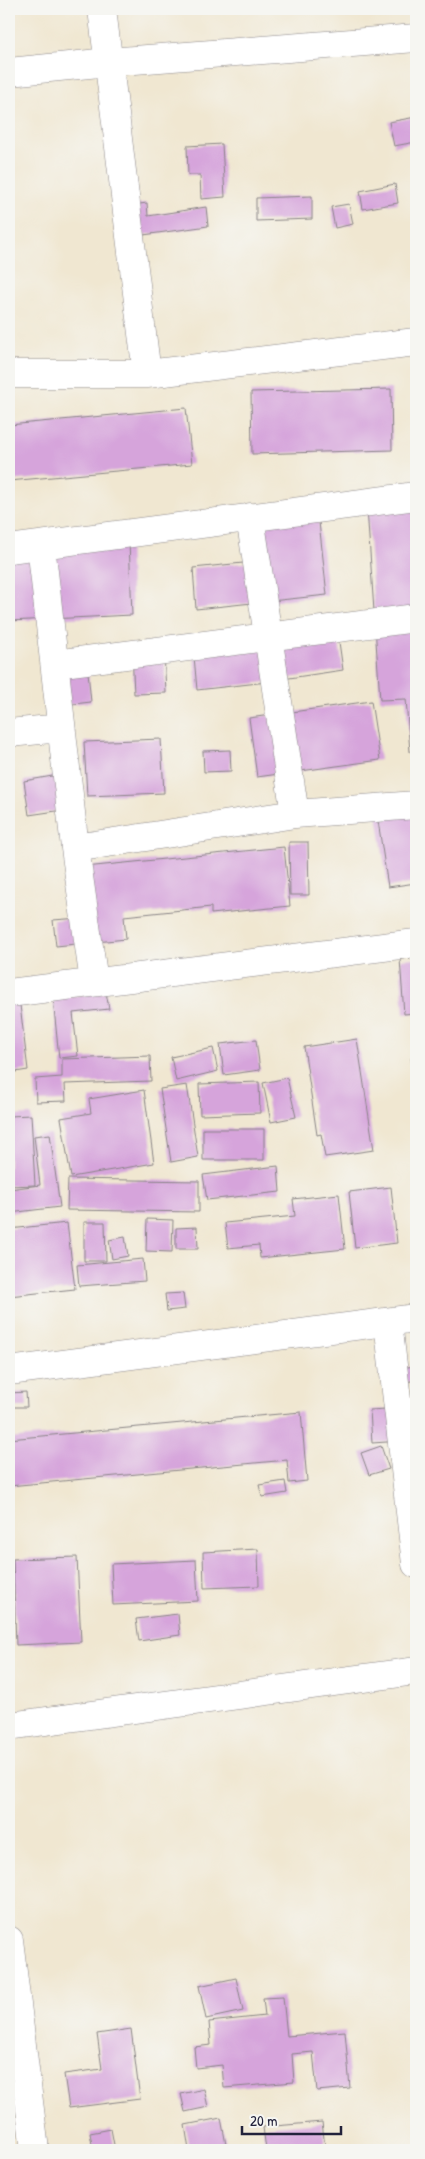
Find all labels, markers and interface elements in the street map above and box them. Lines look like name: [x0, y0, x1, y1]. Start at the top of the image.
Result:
scale bar: [242, 2104, 341, 2136]
text: 20 m: [250, 2110, 277, 2131]

